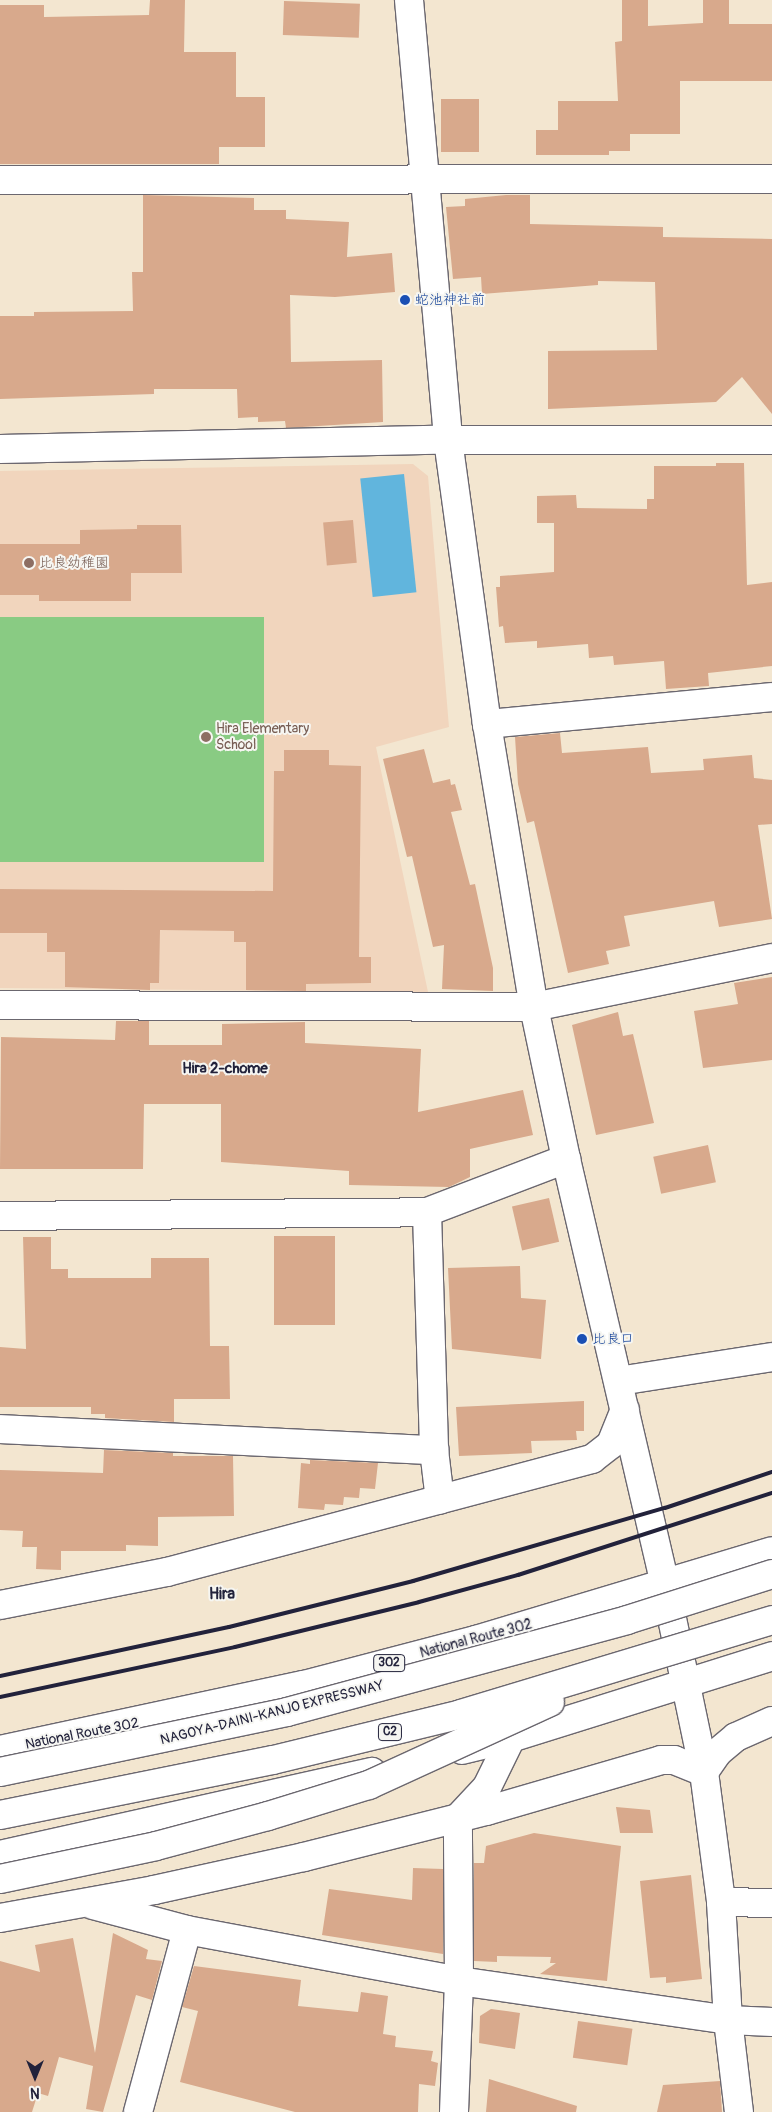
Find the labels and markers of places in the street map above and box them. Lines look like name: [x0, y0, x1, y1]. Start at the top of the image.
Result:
place label: 蛇池神社前: [415, 292, 485, 308]
marker: 蛇池神社前: [399, 294, 411, 306]
place label: 比良幼稚園: [39, 555, 109, 571]
marker: 比良幼稚園: [23, 557, 35, 569]
place label: Hira Elementary School: [216, 721, 309, 754]
marker: Hira Elementary School: [200, 731, 212, 743]
place label: 比良口: [592, 1331, 634, 1347]
marker: 比良口: [576, 1333, 588, 1345]

